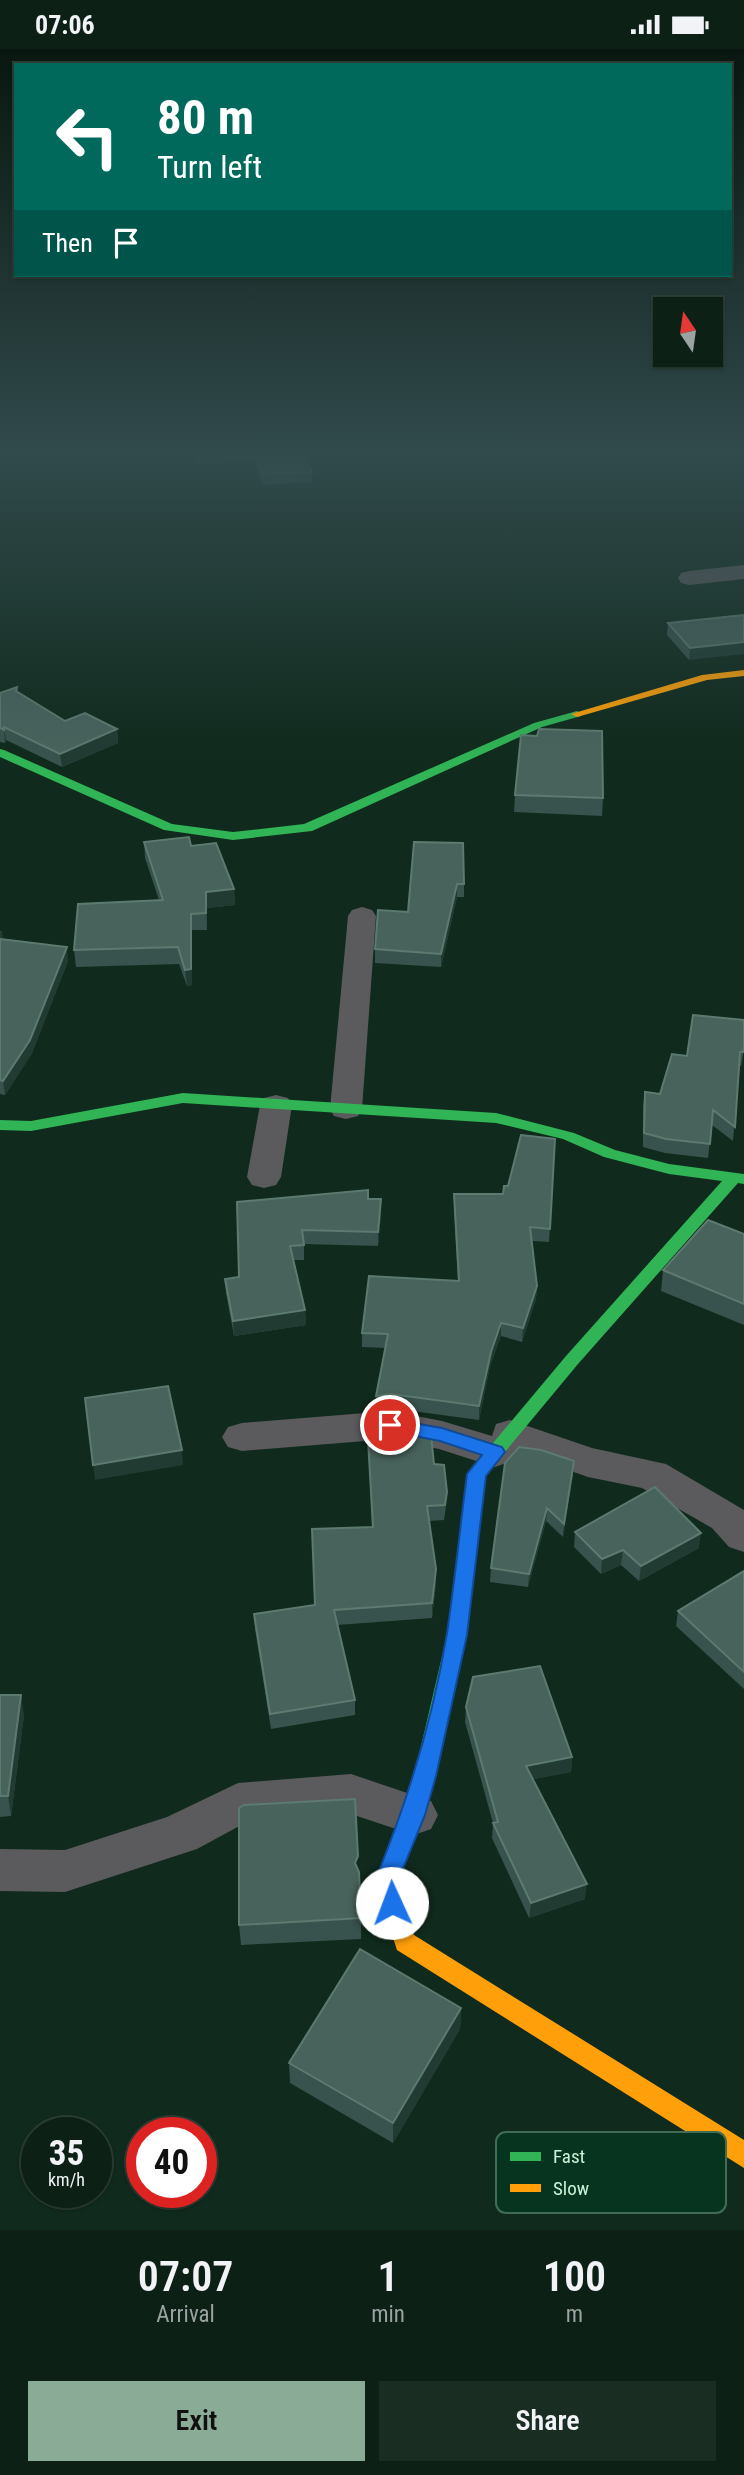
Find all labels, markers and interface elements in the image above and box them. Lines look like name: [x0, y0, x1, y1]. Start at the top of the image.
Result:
text: 07:06: [35, 10, 95, 40]
text: 80 m: [157, 89, 254, 146]
icon: left: [42, 91, 133, 182]
text: Turn left: [157, 148, 262, 186]
icon: arrive: [107, 224, 145, 262]
text: Then: [42, 228, 93, 258]
north arrow: [653, 297, 723, 367]
map controls: [653, 297, 723, 367]
pin: [360, 1395, 420, 1455]
icon: arrive: [371, 1406, 409, 1444]
position arrow: [355, 1866, 429, 1940]
speed limit sign: 40: [126, 2117, 217, 2208]
legend: [496, 2132, 726, 2213]
text: 35: [49, 2133, 84, 2174]
text: Fast: [553, 2145, 585, 2168]
text: km/h: [48, 2169, 85, 2190]
text: Slow: [553, 2177, 589, 2200]
text: 07:07: [138, 2252, 233, 2301]
text: 1: [378, 2252, 399, 2301]
text: 100: [543, 2252, 606, 2301]
text: Arrival: [156, 2301, 215, 2328]
text: min: [371, 2301, 405, 2328]
text: m: [566, 2301, 583, 2328]
button: Exit: [28, 2381, 365, 2461]
button: Share: [379, 2381, 716, 2461]

